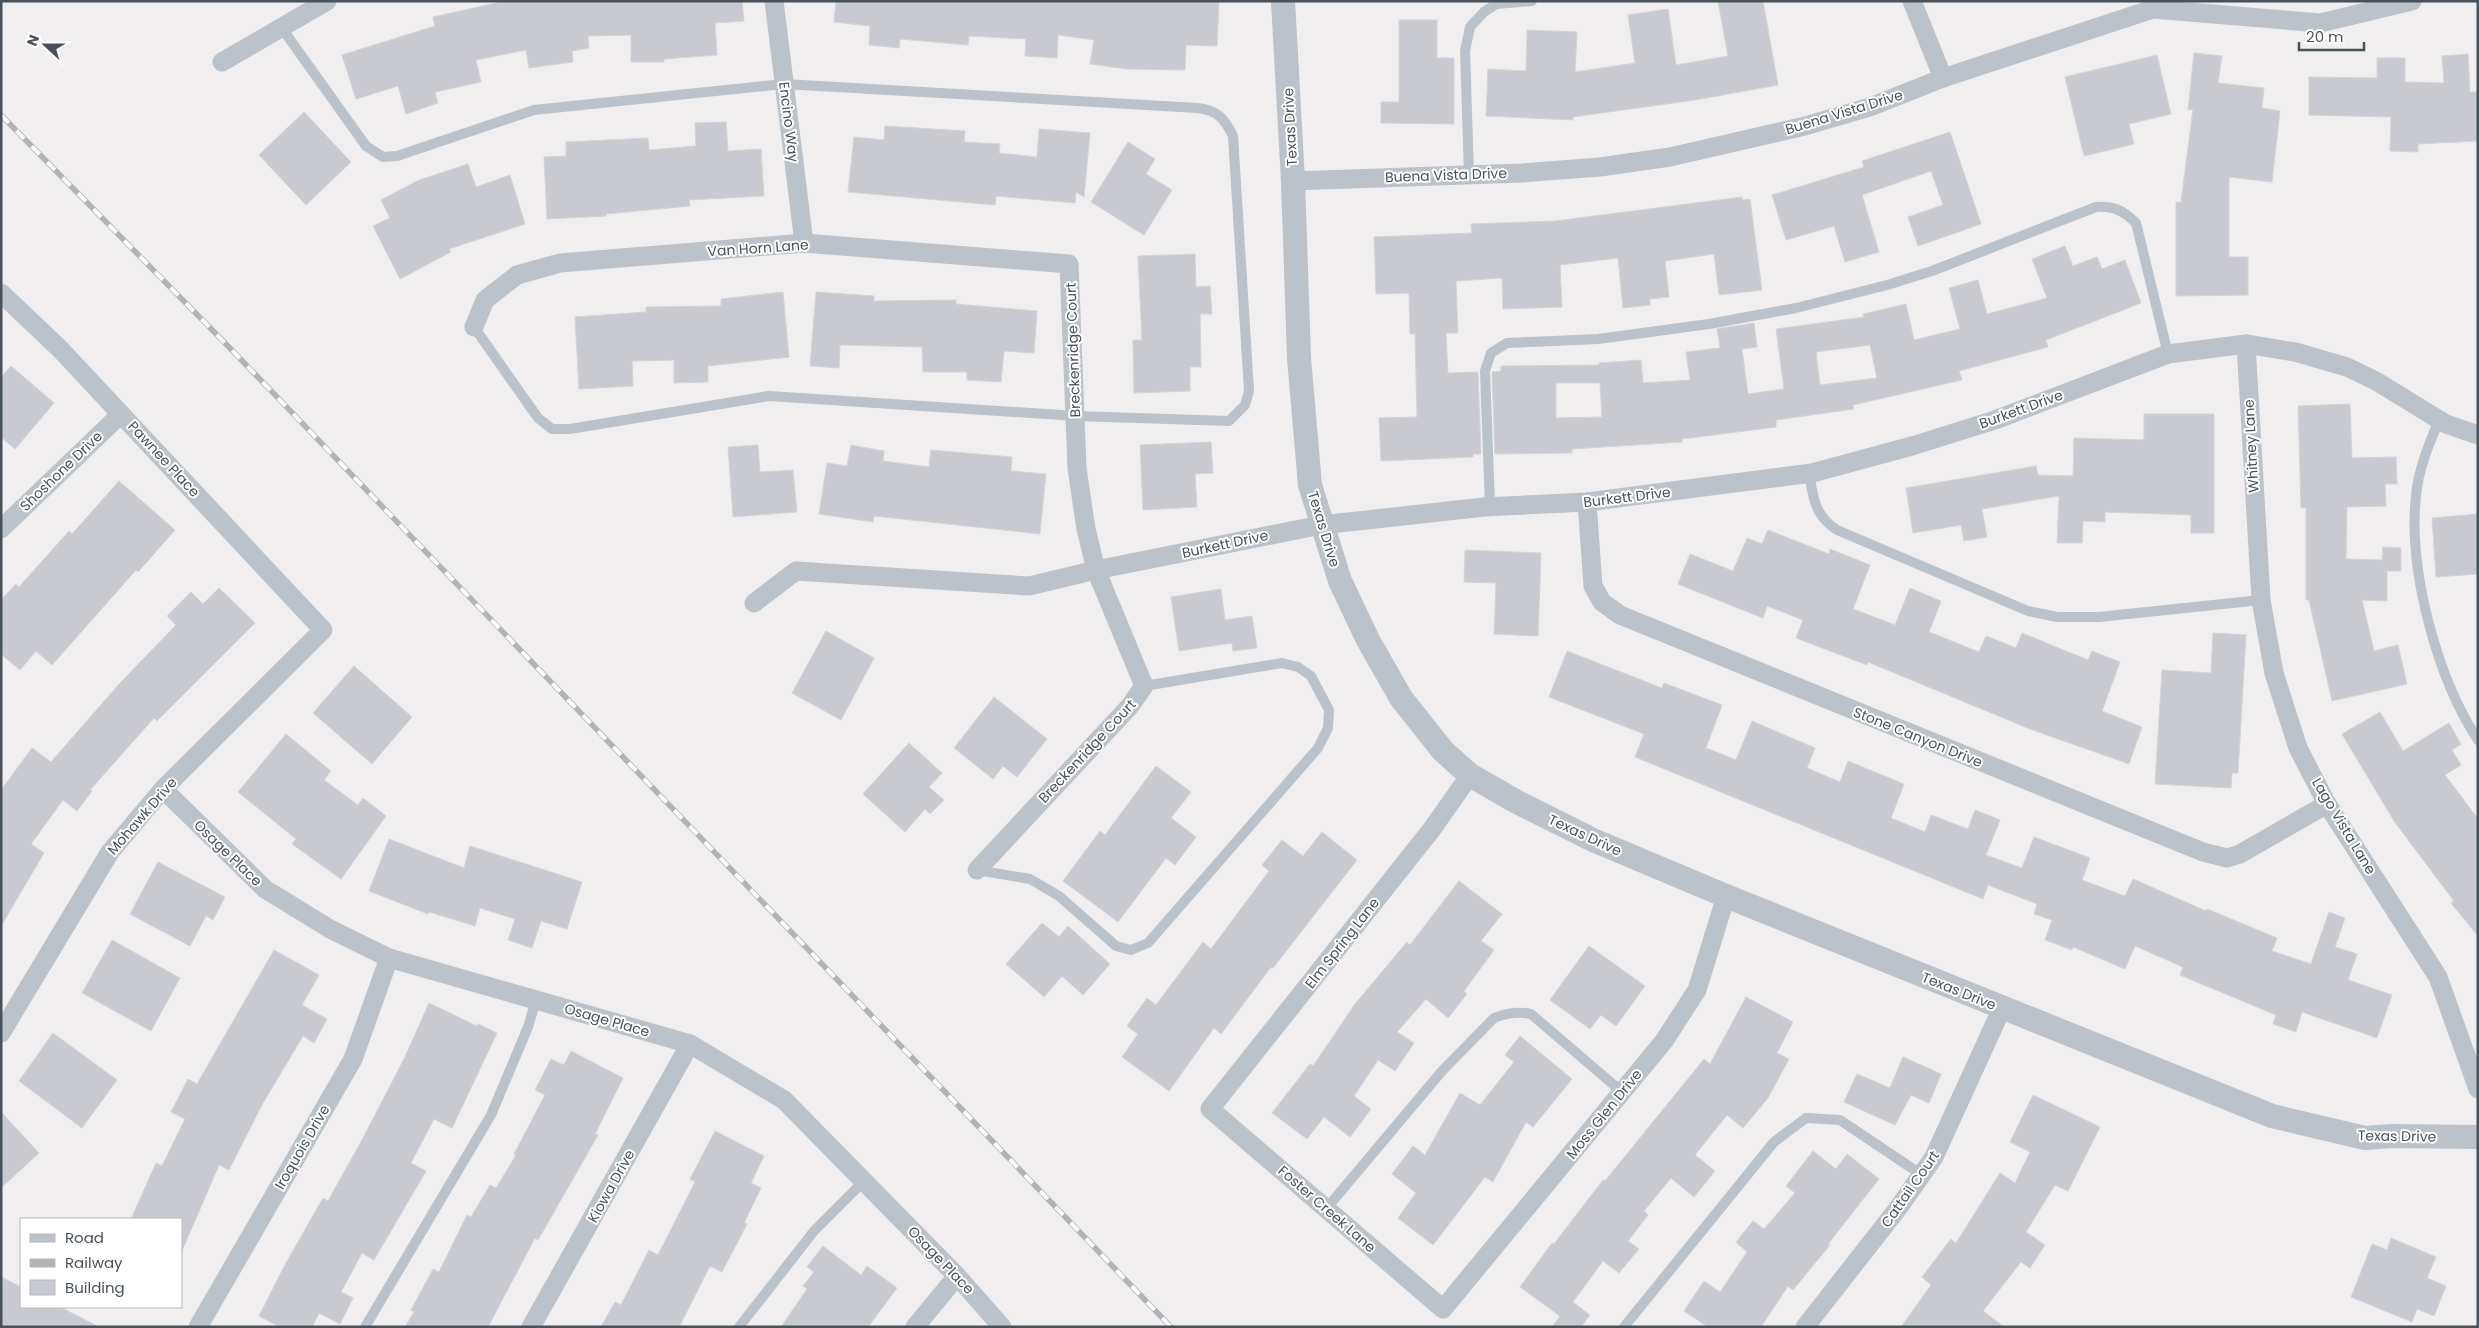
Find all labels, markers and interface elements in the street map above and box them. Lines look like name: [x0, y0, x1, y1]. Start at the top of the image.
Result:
north arrow: [20, 20, 70, 70]
scale bar: [2299, 20, 2364, 52]
text: 20 m: [2306, 26, 2344, 47]
text: N: [22, 32, 44, 49]
street label: Encino Way: [774, 81, 804, 163]
street label: Buena Vista Drive: [1783, 85, 1906, 139]
street label: Texas Drive: [1278, 87, 1302, 167]
street label: Buena Vista Drive: [1385, 163, 1508, 187]
street label: Van Horn Lane: [707, 234, 810, 262]
street label: Breckenridge Court: [1061, 282, 1085, 418]
street label: Burkett Drive: [1976, 385, 2066, 433]
street label: Whitney Lane: [2239, 398, 2263, 493]
street label: Pawnee Place: [124, 417, 205, 502]
street label: Shoshone Drive: [15, 426, 107, 516]
street label: Burkett Drive: [1582, 482, 1672, 512]
street label: Texas Drive: [1303, 489, 1345, 570]
street label: Burkett Drive: [1180, 525, 1270, 563]
street label: Breckenridge Court: [1034, 695, 1140, 807]
street label: Stone Canyon Drive: [1850, 702, 1986, 772]
street label: Mohawk Drive: [103, 773, 182, 859]
street label: Lago Vista Lane: [2307, 774, 2381, 878]
street label: Texas Drive: [1545, 809, 1625, 861]
street label: Osage Place: [189, 815, 267, 891]
street label: Elm Spring Lane: [1300, 893, 1384, 993]
street label: Texas Drive: [1919, 967, 1999, 1015]
street label: Osage Place: [562, 998, 652, 1042]
street label: Moss Glen Drive: [1562, 1065, 1647, 1163]
street label: Iroquois Drive: [270, 1101, 334, 1193]
street label: Texas Drive: [2358, 1125, 2437, 1147]
street label: Kiowa Drive: [583, 1146, 639, 1226]
street label: Cattail Court: [1876, 1147, 1944, 1231]
street label: Foster Creek Lane: [1274, 1161, 1380, 1257]
legend: [20, 1218, 182, 1308]
street label: Osage Place: [903, 1221, 979, 1299]
text: Road: [65, 1227, 104, 1248]
text: Railway: [65, 1252, 123, 1273]
text: Building: [65, 1277, 125, 1298]

